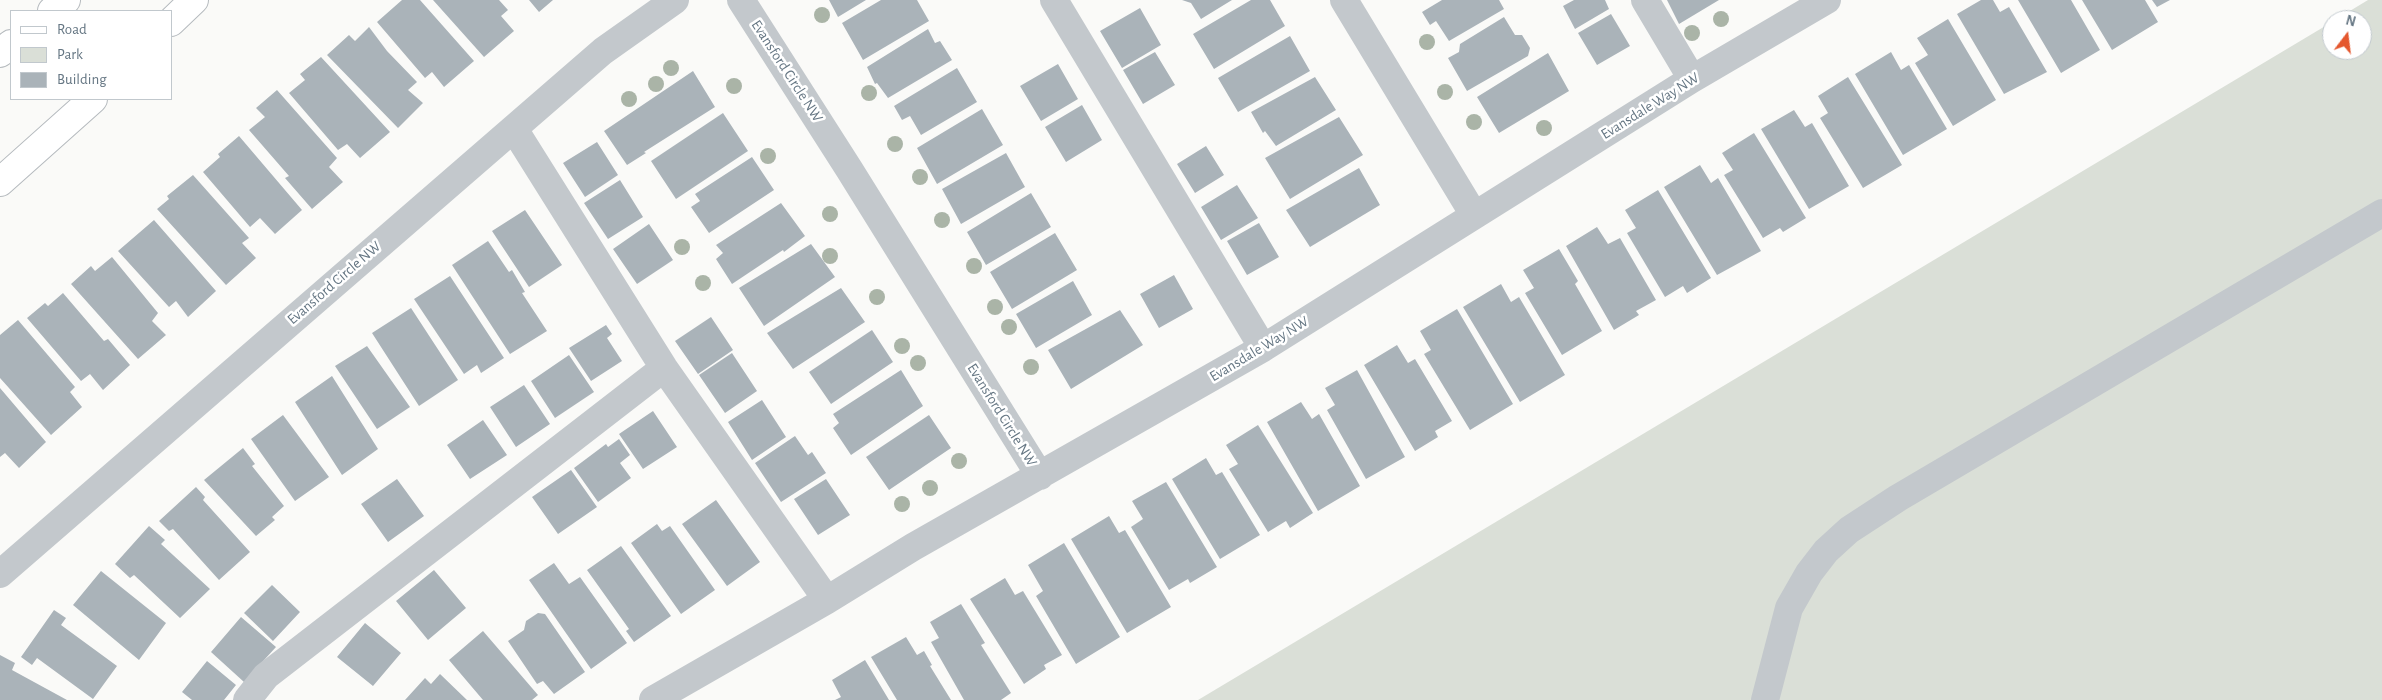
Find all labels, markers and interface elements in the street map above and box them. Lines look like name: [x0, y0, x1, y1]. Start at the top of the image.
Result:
legend: [10, 10, 172, 100]
north arrow: [2322, 10, 2372, 60]
text: N: [2344, 13, 2357, 29]
street label: Evansford Circle NW: [747, 17, 827, 125]
text: Road: [57, 22, 87, 37]
text: Park: [57, 47, 83, 62]
street label: Evansdale Way NW: [1598, 69, 1702, 143]
text: Building: [57, 72, 107, 87]
street label: Evansford Circle NW: [284, 237, 384, 329]
street label: Evansdale Way NW: [1206, 312, 1312, 386]
street label: Evansford Circle NW: [963, 360, 1041, 470]

